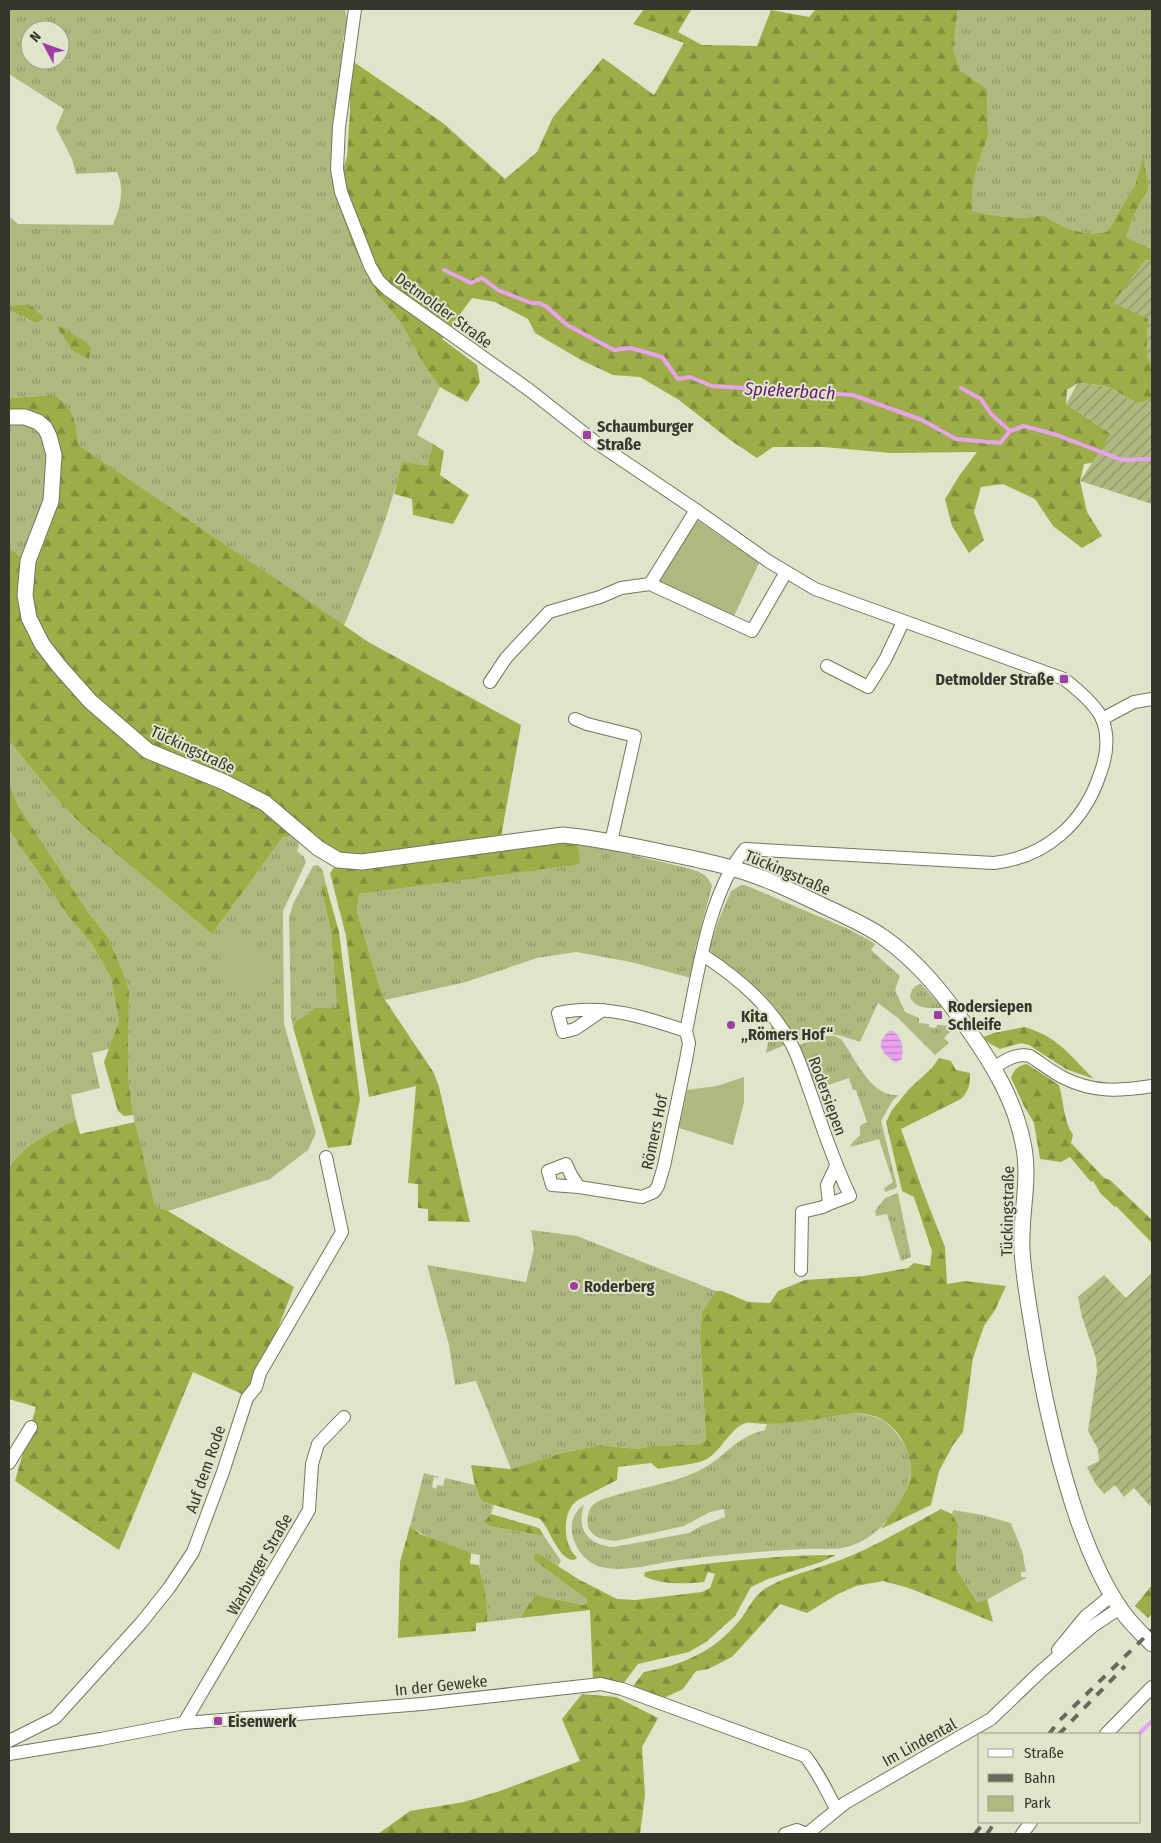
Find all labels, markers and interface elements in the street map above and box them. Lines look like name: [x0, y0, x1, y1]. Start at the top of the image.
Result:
north arrow: [20, 20, 70, 70]
text: N: [26, 28, 45, 46]
street label: Detmolder Straße: [391, 269, 496, 352]
water label: Spiekerbach: [743, 378, 836, 404]
place label: Schaumburger Straße: [597, 417, 694, 454]
marker: Schaumburger Straße: [581, 429, 593, 441]
place label: Detmolder Straße: [935, 670, 1054, 689]
marker: Detmolder Straße: [1058, 673, 1070, 685]
street label: Tückingstraße: [148, 722, 238, 777]
street label: Tückingstraße: [742, 846, 833, 899]
place label: Rodersiepen Schleife: [948, 997, 1032, 1034]
place label: Kita „Römers Hof“: [741, 1007, 833, 1044]
marker: Rodersiepen Schleife: [932, 1009, 944, 1021]
marker: Kita „Römers Hof“: [725, 1019, 737, 1031]
street label: Rodersiepen: [805, 1054, 851, 1138]
street label: Römers Hof: [637, 1092, 672, 1171]
street label: Tückingstraße: [997, 1165, 1018, 1257]
place label: Roderberg: [584, 1277, 654, 1296]
marker: Roderberg: [568, 1280, 580, 1292]
street label: Auf dem Rode: [182, 1423, 229, 1515]
street label: Warburger Straße: [223, 1510, 296, 1618]
street label: In der Geweke: [394, 1671, 488, 1700]
place label: Eisenwerk: [228, 1712, 297, 1731]
street label: Im Lindental: [879, 1714, 960, 1771]
marker: Eisenwerk: [212, 1715, 224, 1727]
legend: [978, 1733, 1141, 1823]
text: Straße: [1024, 1744, 1064, 1762]
text: Bahn: [1024, 1769, 1055, 1787]
text: Park: [1024, 1794, 1051, 1812]

